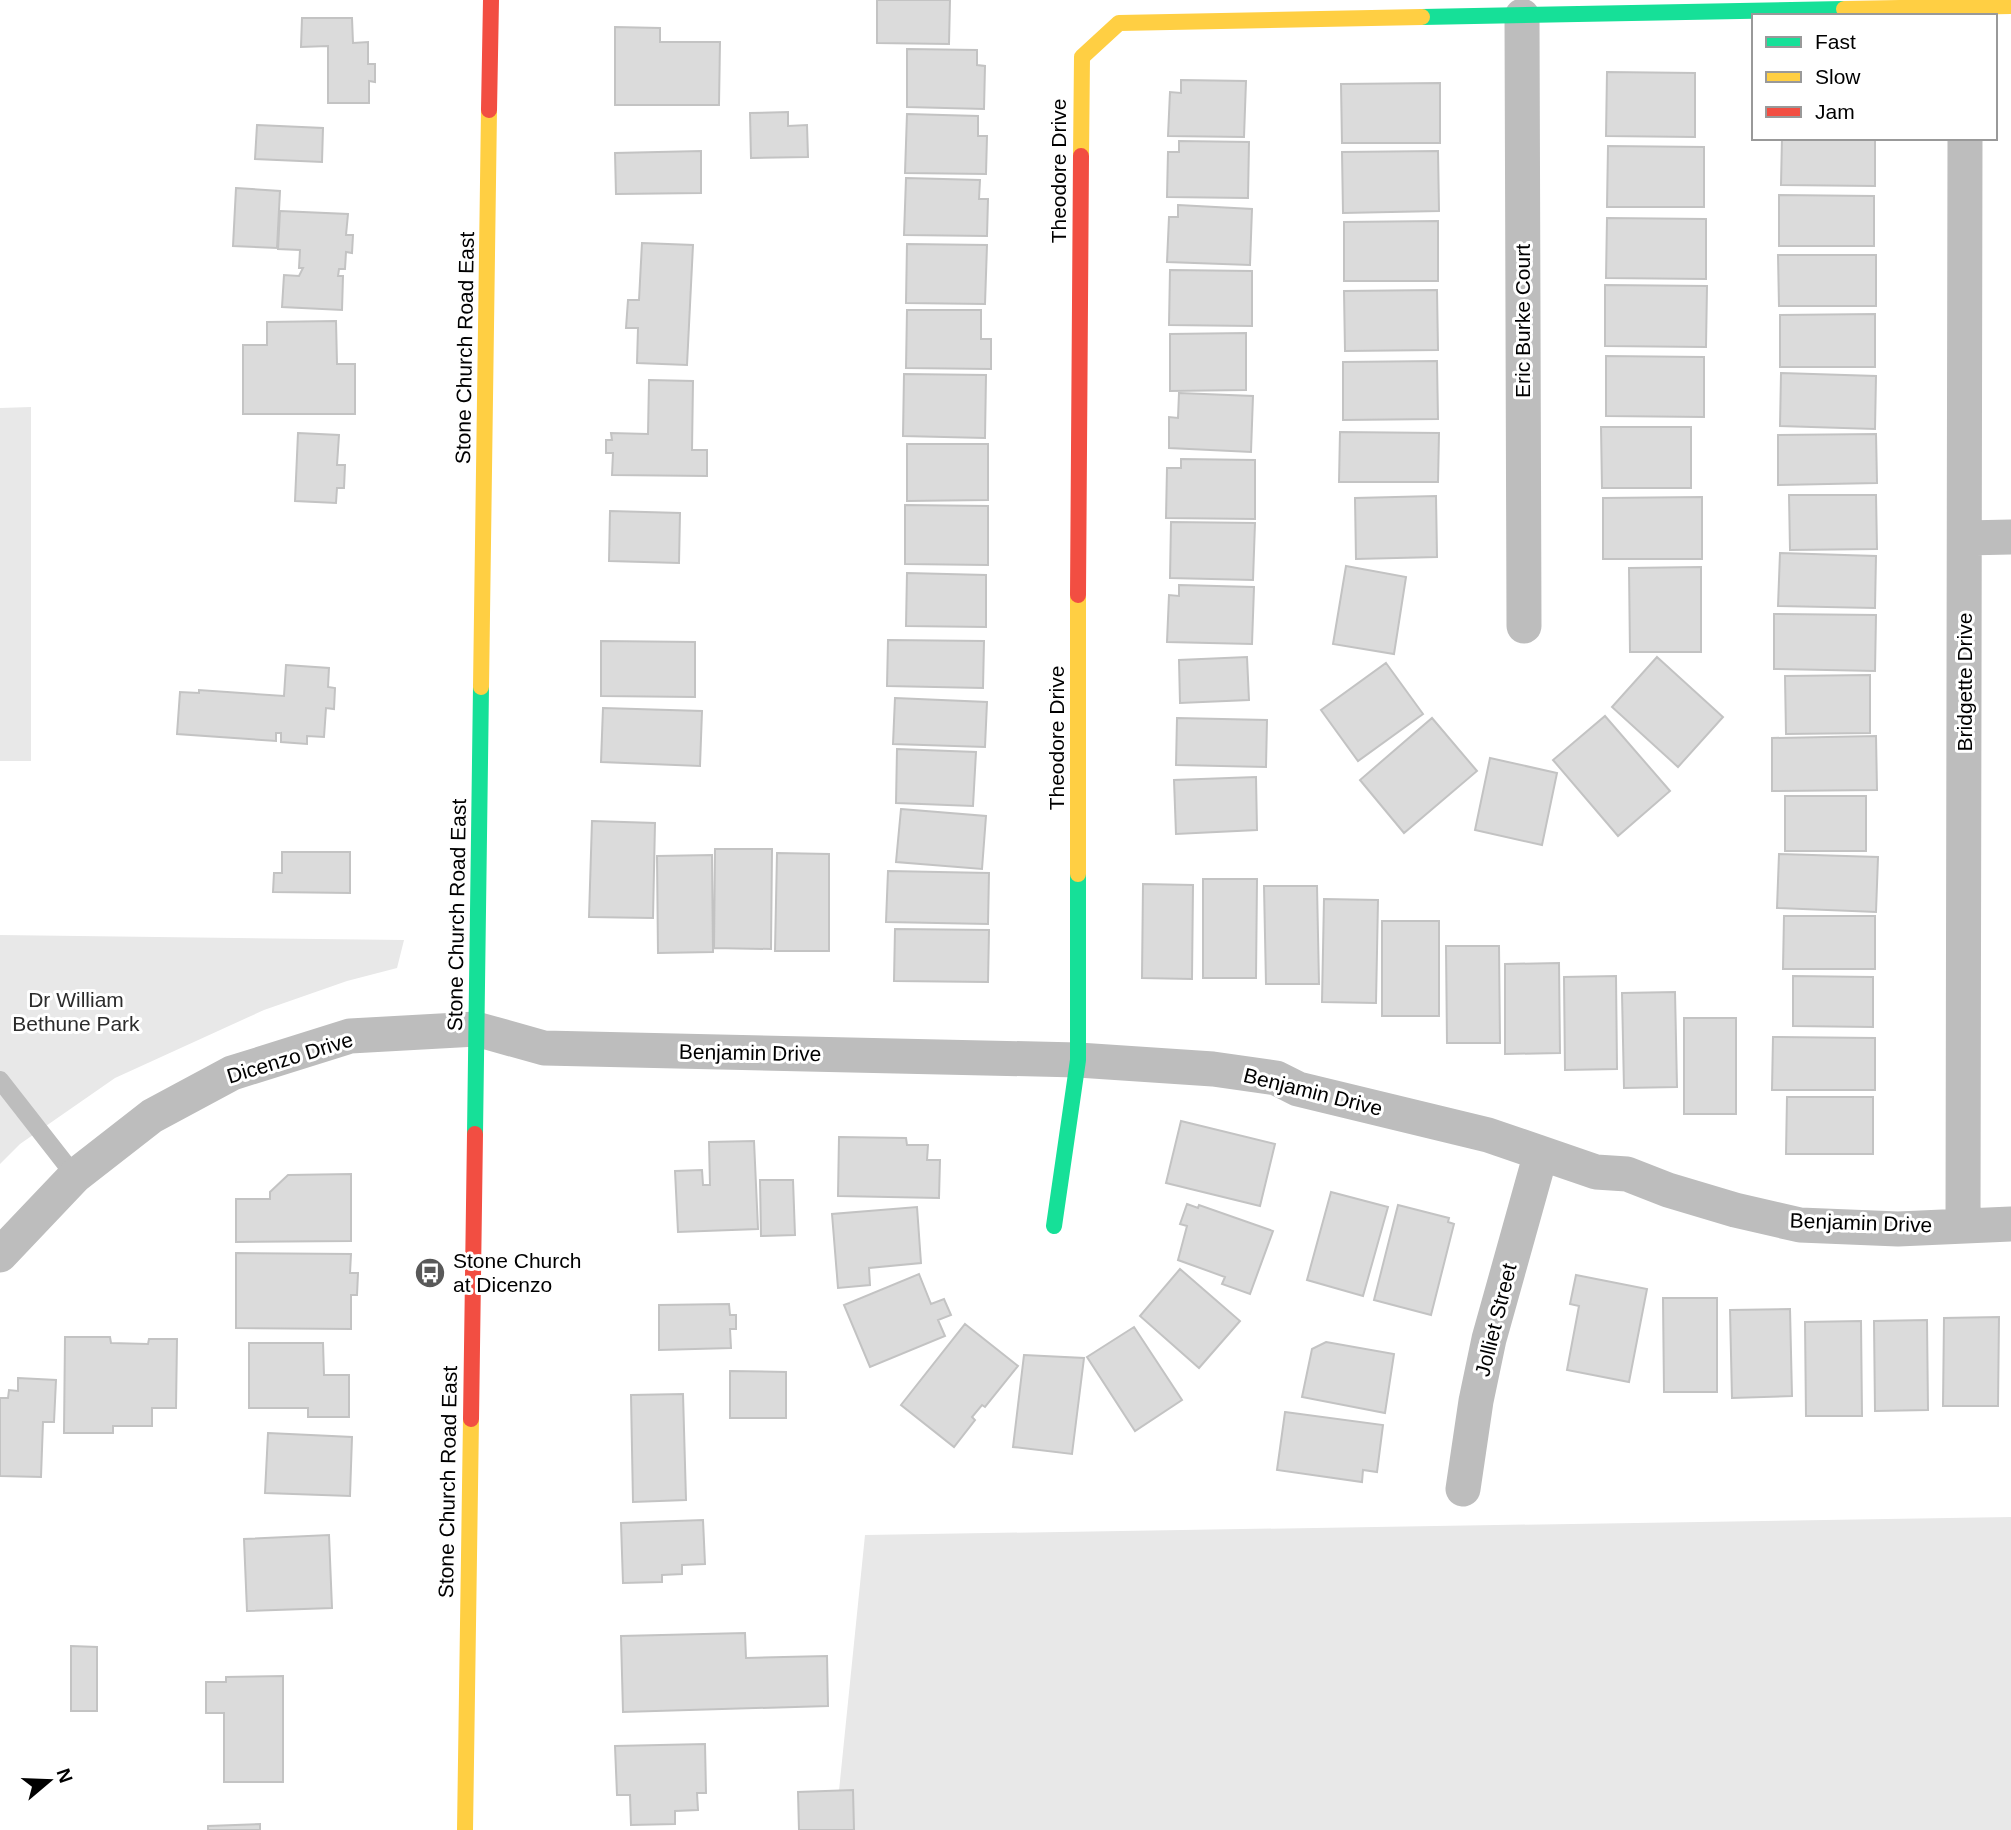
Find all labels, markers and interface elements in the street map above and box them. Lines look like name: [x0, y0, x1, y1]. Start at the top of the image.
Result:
legend: [1752, 14, 1997, 140]
text: Fast: [1815, 30, 1856, 53]
text: Slow: [1815, 65, 1861, 88]
street label: Theodore Drive: [1047, 99, 1070, 243]
text: Jam: [1815, 100, 1855, 123]
street label: Stone Church Road East: [451, 231, 478, 464]
street label: Eric Burke Court: [1511, 244, 1534, 398]
street label: Bridgette Drive: [1953, 613, 1976, 751]
street label: Theodore Drive: [1045, 666, 1068, 810]
street label: Stone Church Road East: [443, 798, 470, 1031]
park label: Dr William Bethune Park: [12, 988, 140, 1035]
street label: Dicenzo Drive: [224, 1027, 356, 1088]
street label: Benjamin Drive: [679, 1040, 821, 1065]
street label: Benjamin Drive: [1241, 1063, 1385, 1120]
street label: Benjamin Drive: [1789, 1209, 1933, 1236]
place label: Stone Church at Dicenzo: [453, 1249, 581, 1296]
bus stop icon: Stone Church at Dicenzo: [413, 1256, 447, 1290]
street label: Jolliet Street: [1470, 1261, 1521, 1379]
street label: Stone Church Road East: [434, 1365, 461, 1598]
north arrow: [14, 1746, 84, 1816]
text: N: [52, 1766, 77, 1786]

